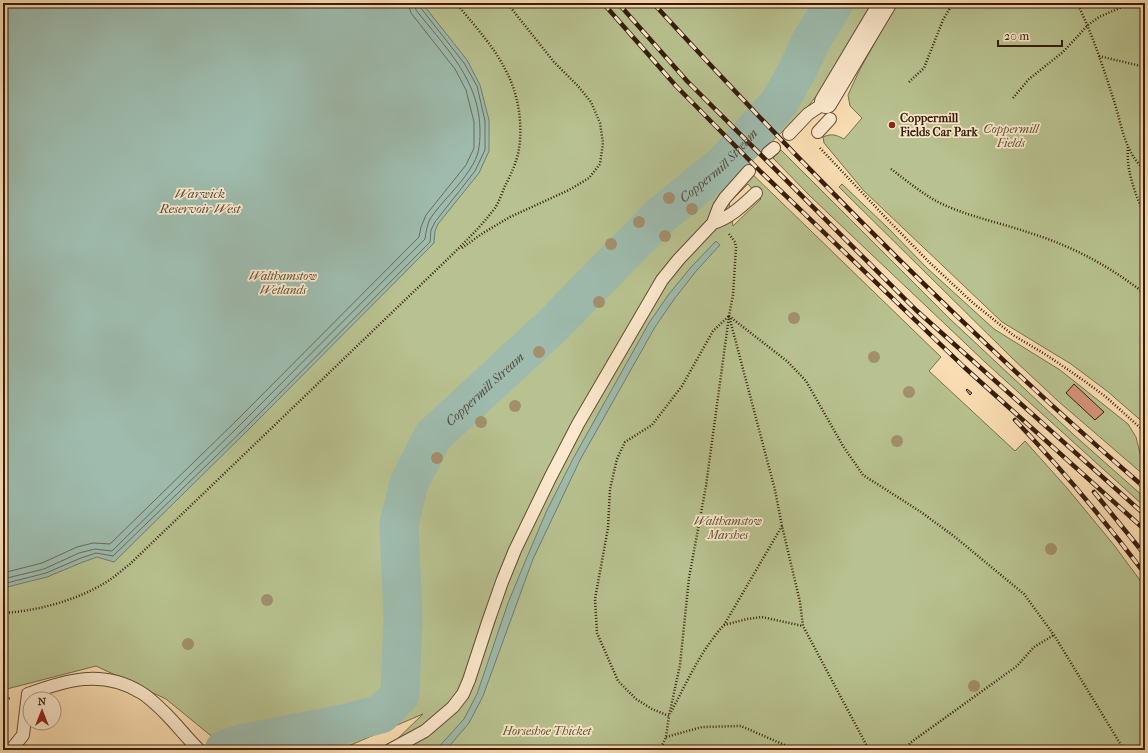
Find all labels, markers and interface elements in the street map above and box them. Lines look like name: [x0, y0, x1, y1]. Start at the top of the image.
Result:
scale bar: [998, 22, 1062, 48]
text: 20 m: [1004, 29, 1029, 43]
place label: Coppermill Fields Car Park: [899, 111, 979, 139]
marker: Coppermill Fields Car Park: [887, 120, 897, 130]
park label: Coppermill Fields: [984, 122, 1041, 150]
water label: Coppermill Stream: [677, 125, 761, 205]
water label: Warwick Reservoir West: [159, 186, 242, 216]
park label: Walthamstow Wetlands: [249, 269, 317, 297]
water label: Coppermill Stream: [442, 349, 527, 429]
park label: Walthamstow Marshes: [694, 514, 762, 542]
north arrow: [22, 691, 62, 731]
text: N: [38, 695, 47, 708]
park label: Horseshoe Thicket: [502, 724, 593, 738]

